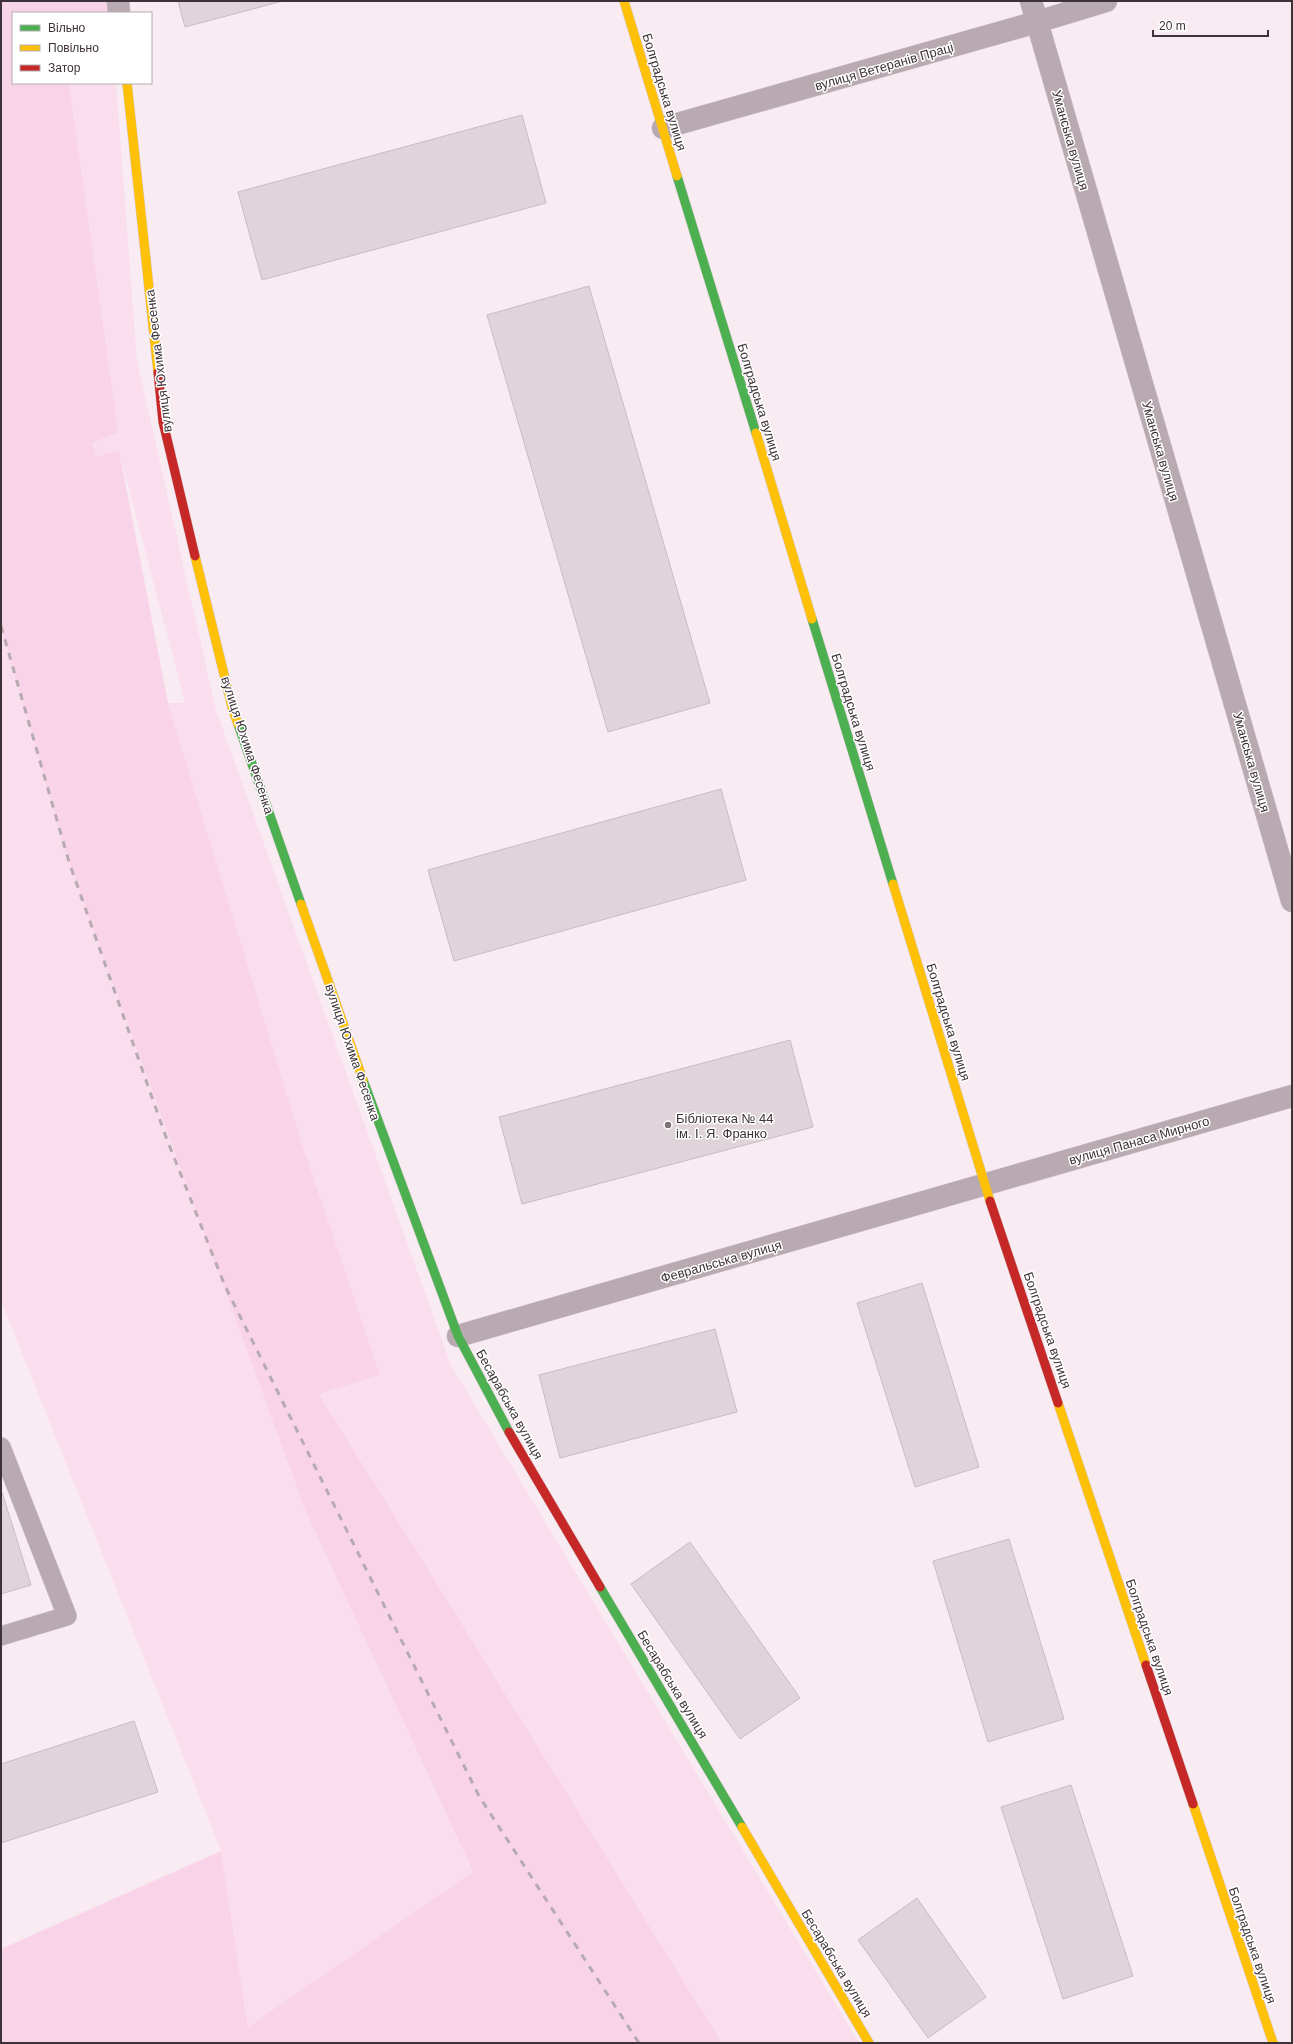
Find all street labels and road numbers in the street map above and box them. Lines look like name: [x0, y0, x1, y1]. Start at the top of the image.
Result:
street label: Болградська вулиця: [639, 32, 690, 153]
street label: вулиця Ветеранів Праці: [813, 39, 955, 93]
street label: Уманська вулиця: [1049, 88, 1092, 192]
street label: вулиця Юхима Фесенка: [142, 288, 175, 433]
street label: Болградська вулиця: [734, 342, 785, 463]
street label: Уманська вулиця: [1139, 399, 1182, 503]
street label: Болградська вулиця: [828, 652, 879, 773]
street label: вулиця Юхима Фесенка: [218, 675, 277, 817]
street label: Уманська вулиця: [1230, 710, 1273, 814]
street label: Болградська вулиця: [923, 962, 974, 1083]
street label: вулиця Юхима Фесенка: [322, 982, 383, 1123]
street label: вулиця Панаса Мирного: [1067, 1113, 1211, 1168]
street label: Февральська вулиця: [659, 1237, 783, 1286]
street label: Болградська вулиця: [1021, 1270, 1074, 1390]
street label: Бесарабська вулиця: [473, 1347, 546, 1462]
street label: Болградська вулиця: [1123, 1577, 1176, 1697]
street label: Бесарабська вулиця: [634, 1627, 711, 1741]
street label: Болградська вулиця: [1226, 1885, 1279, 2005]
street label: Бесарабська вулиця: [798, 1906, 875, 2020]

